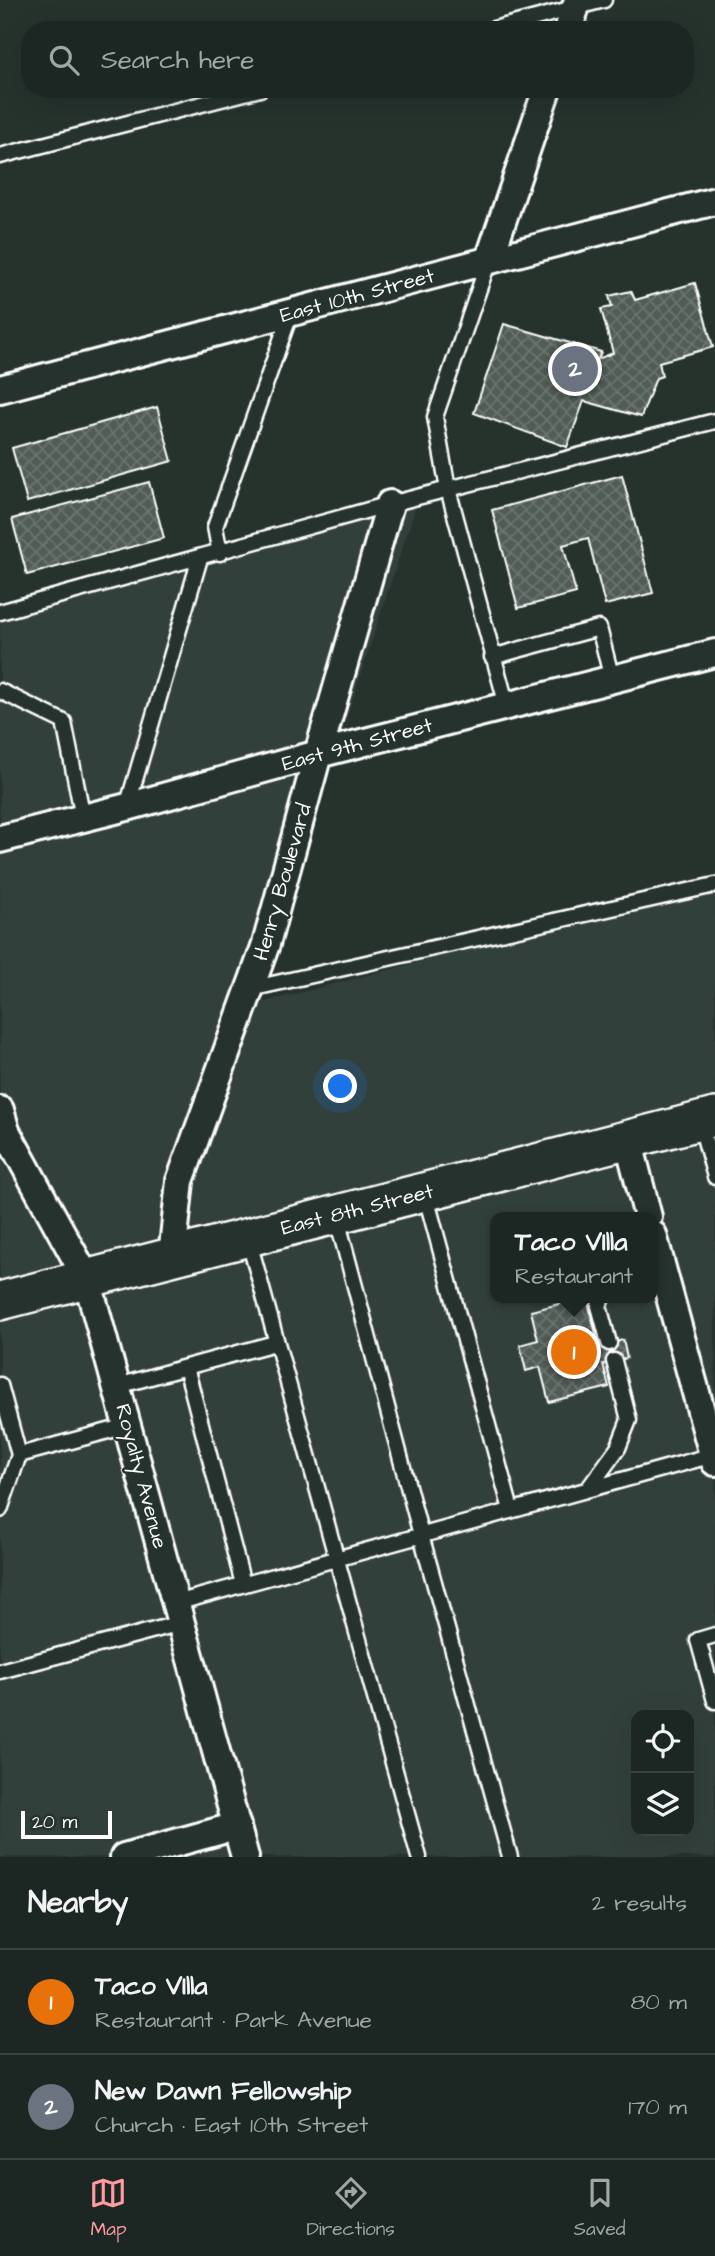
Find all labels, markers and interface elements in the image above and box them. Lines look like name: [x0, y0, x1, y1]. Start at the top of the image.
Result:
search box: [21, 21, 694, 98]
icon: search: [45, 41, 83, 79]
text: Search here: [101, 42, 254, 78]
street label: East 10th Street: [277, 261, 438, 330]
pin: 2: [552, 343, 598, 395]
street label: East 9th Street: [279, 710, 436, 778]
street label: Henry Boulevard: [246, 800, 321, 965]
your location: [323, 1069, 357, 1103]
street label: East 8th Street: [278, 1176, 437, 1242]
popup: [490, 1212, 658, 1303]
text: Taco VIlla: [515, 1224, 627, 1260]
text: Restaurant: [515, 1260, 633, 1292]
pin: 1: [551, 1326, 597, 1378]
street label: Royalty Avenue: [106, 1400, 175, 1552]
map controls: [631, 1710, 694, 1836]
button: locate: [631, 1710, 694, 1773]
button: layers: [631, 1773, 694, 1836]
scale bar: [21, 1808, 112, 1840]
text: 20 m: [32, 1809, 77, 1836]
text: Nearby: [28, 1882, 128, 1924]
text: 2 results: [592, 1887, 687, 1919]
text: Taco VIlla: [95, 1968, 208, 2004]
text: 1: [50, 1986, 52, 2018]
text: 80 m: [630, 1986, 687, 2018]
text: Restaurant · Park Avenue: [95, 2004, 372, 2036]
text: New Dawn Fellowship: [95, 2073, 352, 2109]
text: 2: [44, 2091, 58, 2123]
text: 170 m: [628, 2091, 687, 2123]
text: Church · East 10th Street: [95, 2109, 368, 2141]
tab: Map: [89, 2174, 127, 2243]
tab: Directions: [306, 2174, 395, 2243]
tab: Saved: [574, 2174, 625, 2243]

